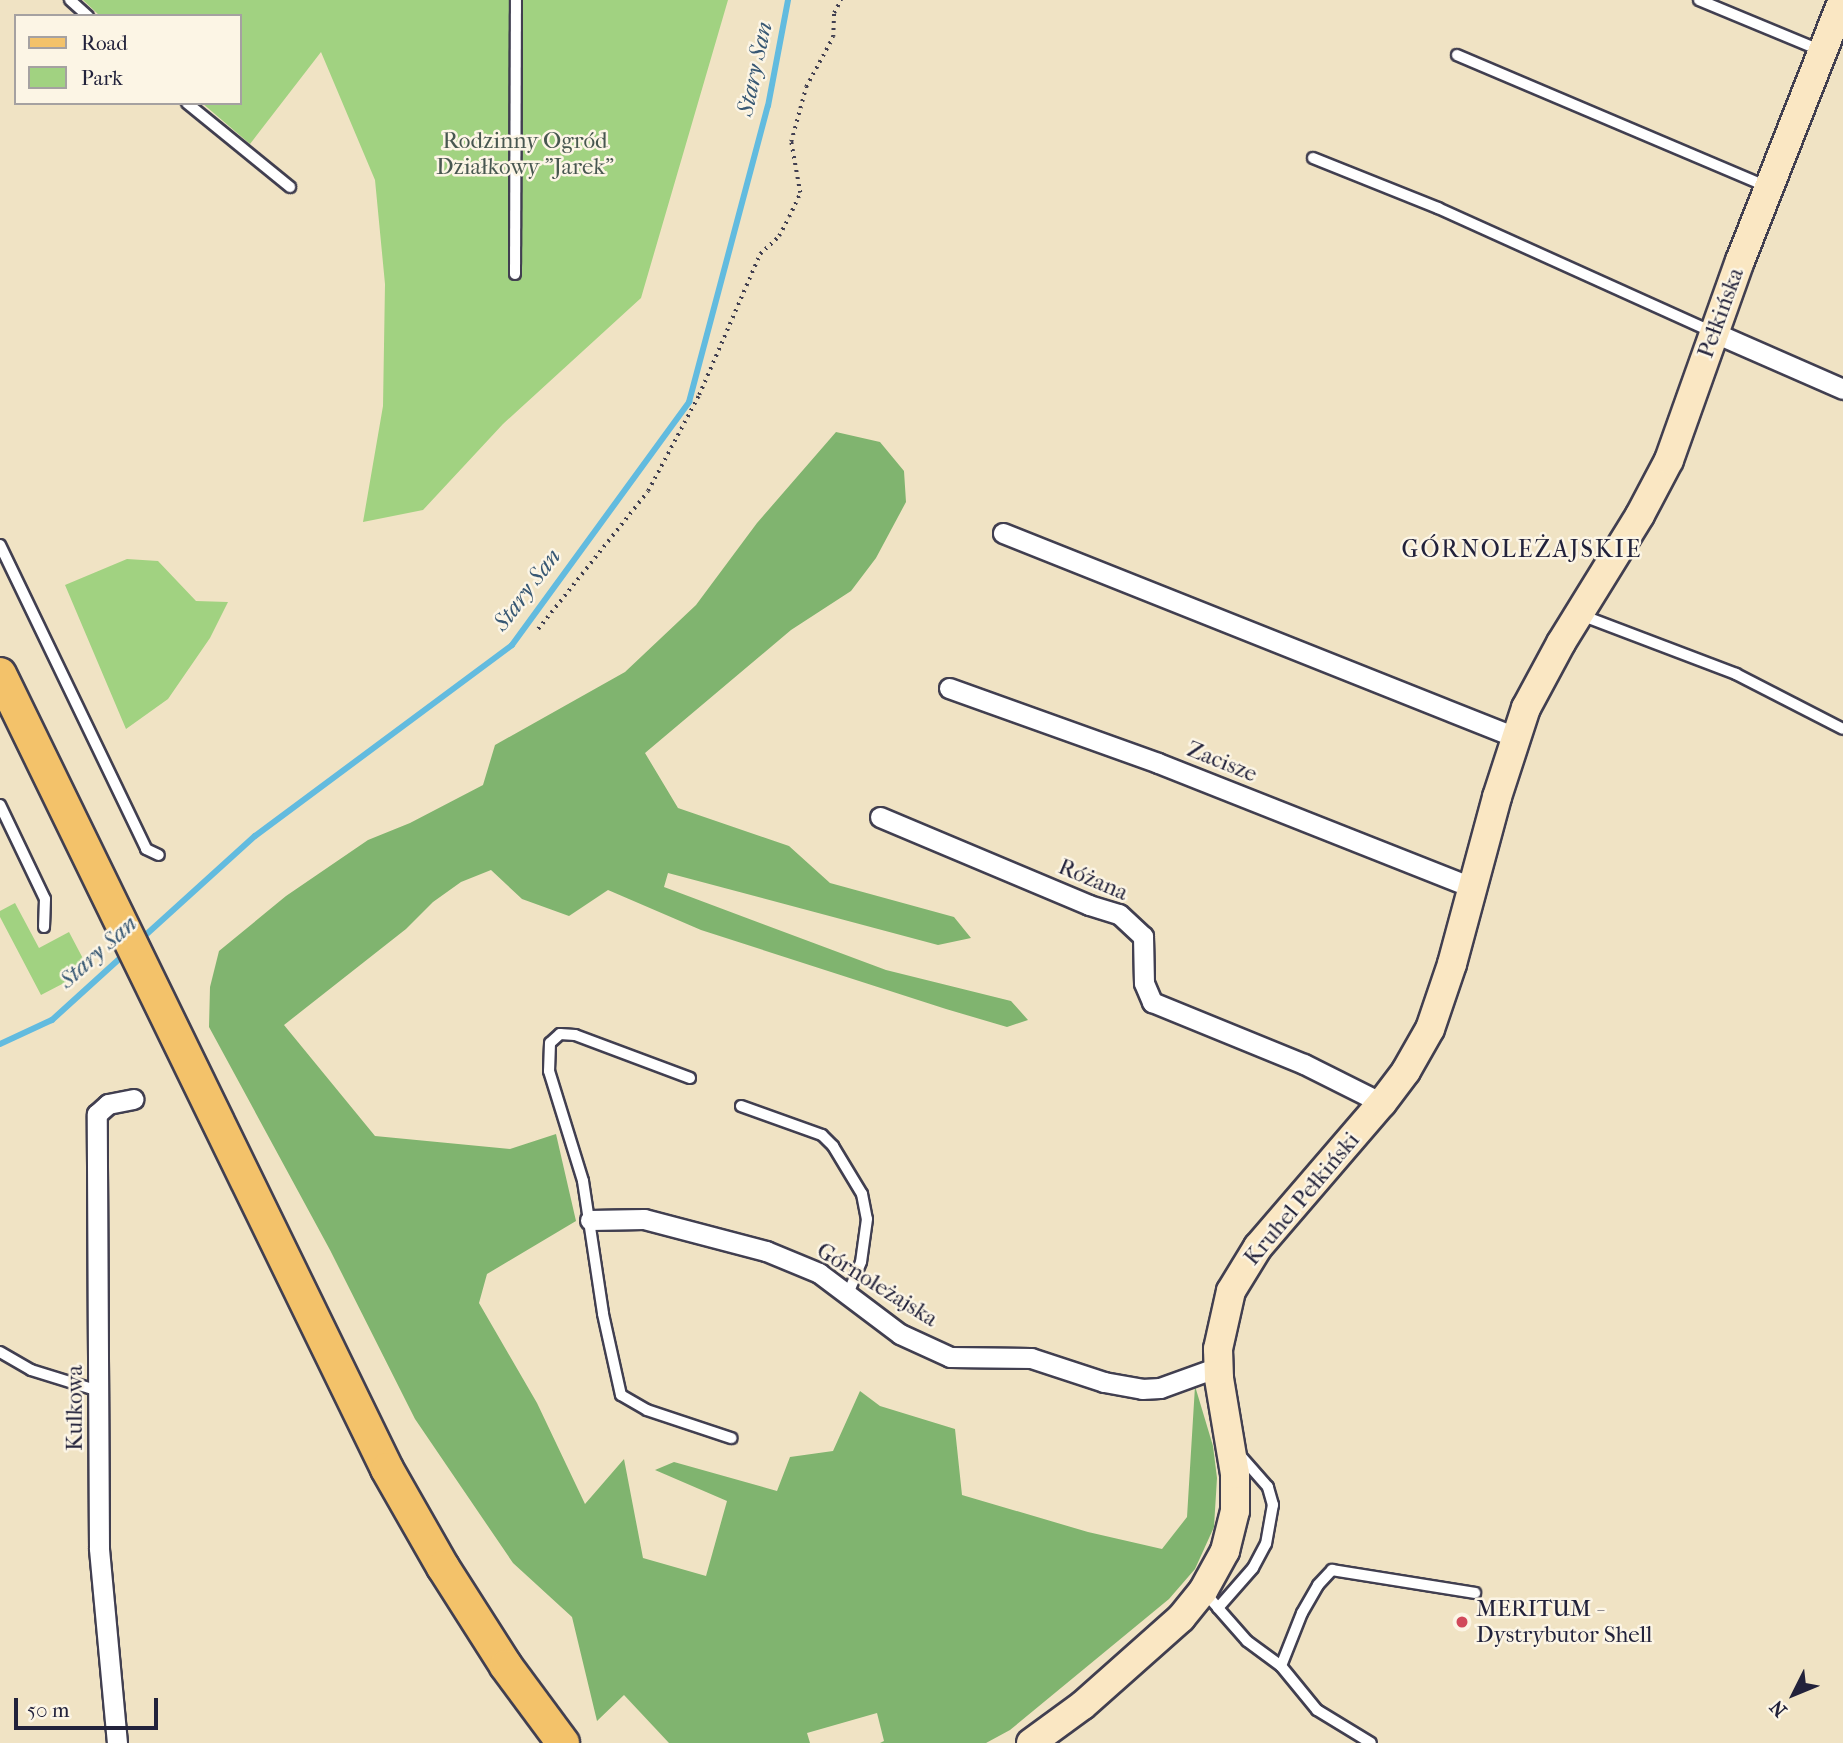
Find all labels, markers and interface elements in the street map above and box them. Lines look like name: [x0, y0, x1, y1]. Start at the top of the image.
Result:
legend: [14, 14, 242, 105]
water label: Stary San: [731, 19, 779, 119]
text: Road: [81, 31, 128, 55]
text: Park: [81, 66, 123, 90]
park label: Rodzinny Ogród Działkowy "Jarek": [436, 127, 614, 181]
street label: Pełkińska: [1692, 264, 1750, 362]
district label: GÓRNOLEŻAJSKIE: [1403, 536, 1641, 564]
water label: Stary San: [487, 543, 567, 637]
street label: Zacisze: [1183, 735, 1261, 789]
street label: Różana: [1054, 853, 1132, 907]
water label: Stary San: [53, 909, 143, 995]
street label: Kruhel Pełkiński: [1238, 1127, 1366, 1271]
street label: Górnoleżajska: [811, 1237, 943, 1333]
street label: Kulkowa: [61, 1365, 89, 1451]
place label: MERITUM - Dystrybutor Shell: [1476, 1595, 1652, 1649]
marker: MERITUM - Dystrybutor Shell: [1454, 1614, 1470, 1630]
north arrow: [1759, 1659, 1829, 1729]
scale bar: [18, 1684, 161, 1728]
text: N: [1766, 1696, 1792, 1721]
text: 50 m: [27, 1698, 70, 1722]

